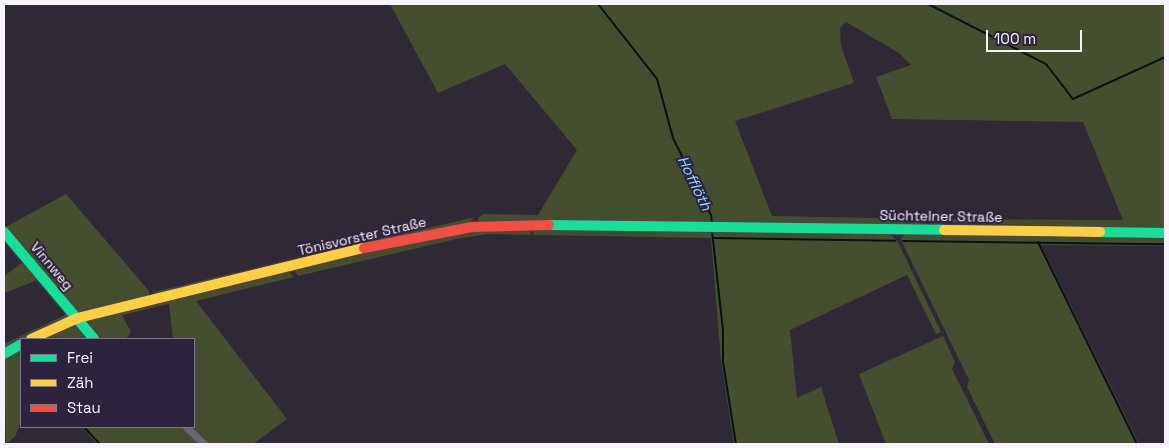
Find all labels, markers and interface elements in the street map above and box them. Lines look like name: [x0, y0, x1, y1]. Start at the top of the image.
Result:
scale bar: [989, 20, 1085, 52]
text: 100 m: [994, 29, 1036, 48]
water label: Hofflöth: [674, 153, 716, 213]
street label: Süchtelner Straße: [879, 207, 1003, 225]
street label: Tönisvorster Straße: [296, 213, 428, 259]
street label: Vinnweg: [27, 239, 77, 293]
legend: [20, 338, 195, 428]
text: Frei: [67, 348, 93, 367]
text: Zäh: [67, 373, 93, 392]
text: Stau: [67, 398, 101, 417]

